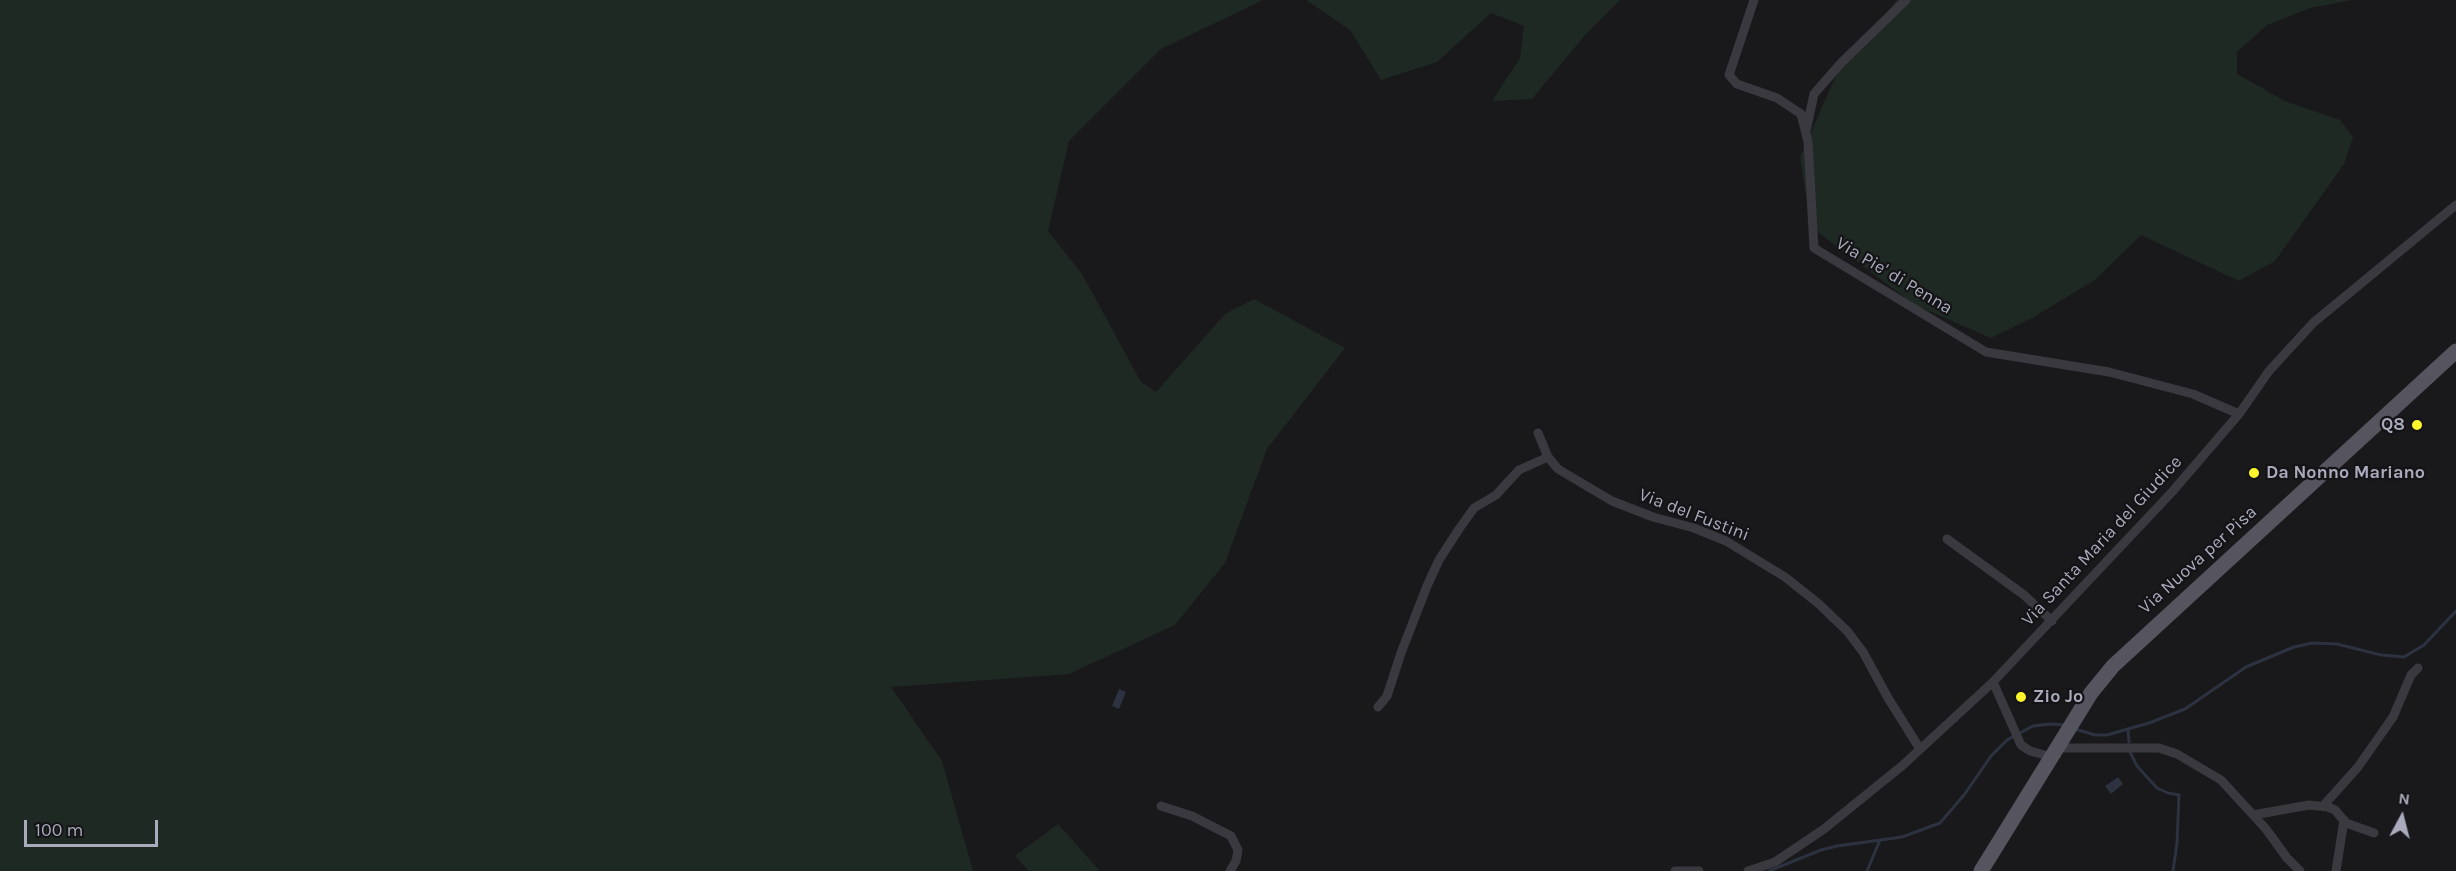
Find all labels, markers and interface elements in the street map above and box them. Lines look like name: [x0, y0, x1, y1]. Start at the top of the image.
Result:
street label: Via Pie' di Penna: [1832, 233, 1956, 319]
place label: Q8: [2381, 414, 2405, 436]
marker: Q8: [2410, 418, 2424, 432]
street label: Via Santa Maria del Giudice: [2017, 451, 2187, 631]
place label: Da Nonno Mariano: [2266, 462, 2425, 484]
marker: Da Nonno Mariano: [2247, 466, 2261, 480]
street label: Via del Fustini: [1636, 484, 1752, 546]
street label: Via Nuova per Pisa: [2135, 501, 2261, 619]
place label: Zio Jo: [2033, 686, 2083, 708]
marker: Zio Jo: [2014, 690, 2028, 704]
north arrow: [2372, 787, 2432, 847]
text: N: [2397, 789, 2411, 809]
scale bar: [27, 808, 160, 846]
text: 100 m: [35, 819, 83, 841]

